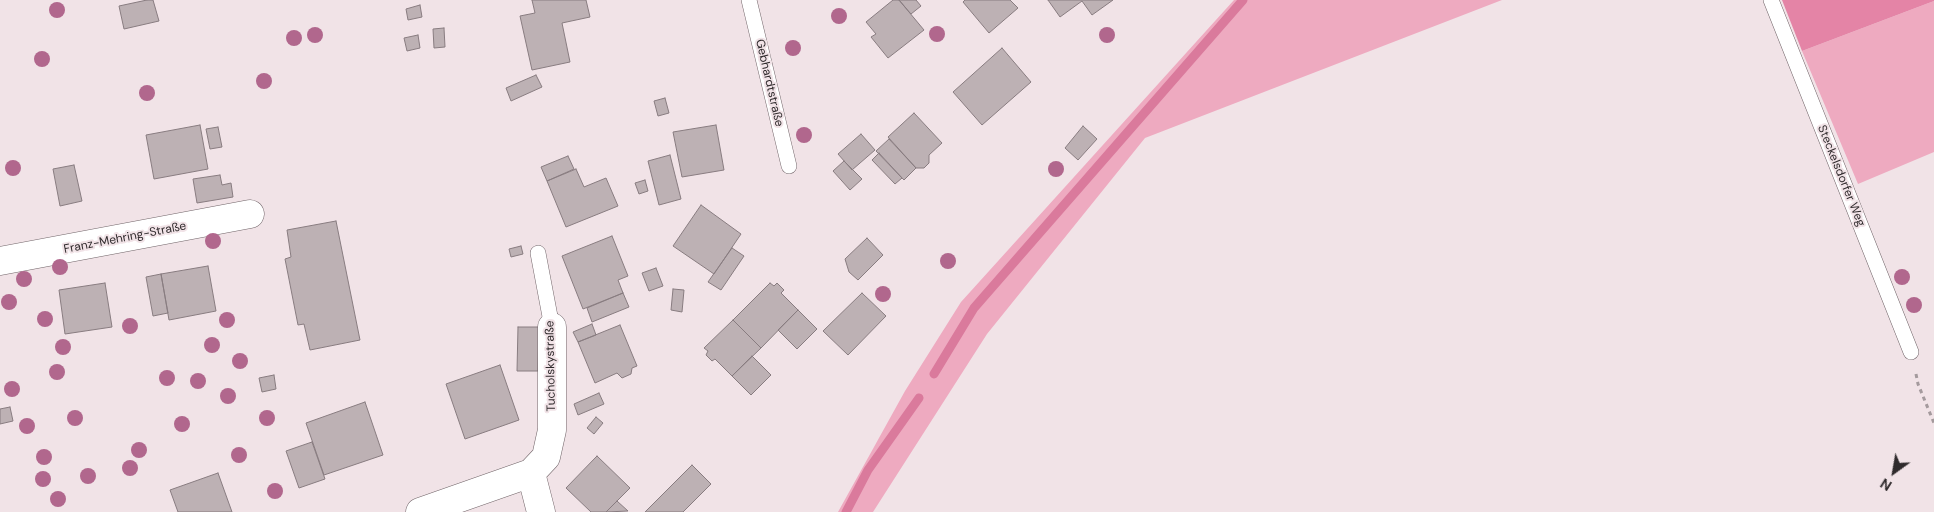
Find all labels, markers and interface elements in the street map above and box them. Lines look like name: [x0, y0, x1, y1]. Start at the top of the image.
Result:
street label: Gebhardtstraße: [752, 38, 786, 128]
street label: Steckelsdorfer Weg: [1814, 123, 1868, 229]
street label: Franz-Mehring-Straße: [62, 219, 188, 257]
street label: Tucholskystraße: [543, 320, 559, 412]
north arrow: [1869, 447, 1919, 497]
text: N: [1877, 474, 1895, 495]

